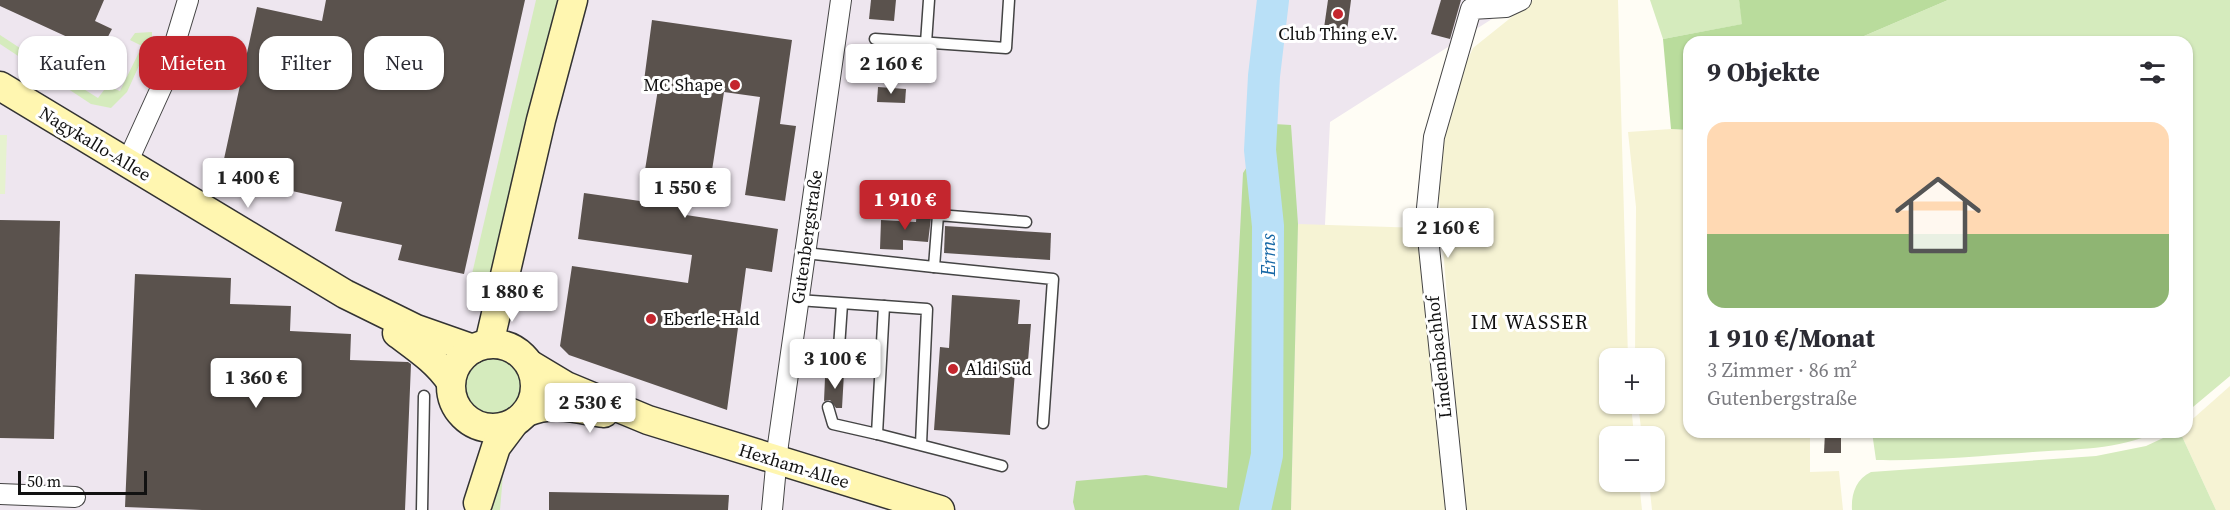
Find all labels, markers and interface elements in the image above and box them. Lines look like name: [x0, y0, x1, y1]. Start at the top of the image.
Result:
marker: Club Thing e.V.: [1331, 7, 1345, 21]
place label: Club Thing e.V.: [1278, 21, 1398, 46]
chip: Kaufen: [18, 36, 127, 90]
chip: Mieten: [139, 36, 247, 90]
chip: Filter: [259, 36, 352, 90]
chip: Neu: [364, 36, 444, 90]
pin: 2 160 €: [836, 44, 946, 95]
text: 2 160 €: [860, 49, 922, 77]
text: 9 Objekte: [1707, 54, 1820, 90]
icon: filters: [2136, 56, 2169, 89]
place label: MC Shape: [643, 72, 723, 97]
marker: MC Shape: [728, 78, 742, 92]
street label: Nagykallo-Allee: [35, 100, 156, 187]
pin: 1 400 €: [193, 158, 303, 209]
icon: home: [1884, 161, 1992, 269]
text: 1 400 €: [217, 163, 279, 191]
pin: 1 550 €: [630, 168, 740, 219]
street label: Gutenbergstraße: [785, 168, 828, 306]
text: 1 550 €: [654, 173, 716, 201]
pin: 1 910 €: [850, 180, 960, 231]
text: 1 910 €: [874, 185, 936, 213]
pin: 2 160 €: [1393, 208, 1503, 259]
text: 2 160 €: [1417, 213, 1479, 241]
water label: Erms: [1254, 233, 1282, 277]
pin: 1 880 €: [457, 272, 567, 323]
text: 1 880 €: [481, 277, 543, 305]
street label: Lindenbachhof: [1419, 293, 1457, 420]
place label: Eberle-Hald: [663, 306, 760, 331]
district label: IM WASSER: [1471, 308, 1589, 336]
marker: Eberle-Hald: [644, 312, 658, 326]
text: 1 910 €/Monat: [1707, 320, 1875, 356]
pin: 3 100 €: [780, 339, 890, 390]
text: 3 100 €: [804, 344, 866, 372]
map controls: [1599, 348, 1665, 492]
button: +: [1599, 348, 1665, 414]
place label: Aldi Süd: [965, 356, 1032, 381]
text: 3 Zimmer · 86 m²: [1707, 356, 1857, 384]
pin: 1 360 €: [201, 358, 311, 409]
marker: Aldi Süd: [946, 362, 960, 376]
text: 1 360 €: [225, 363, 287, 391]
pin: 2 530 €: [535, 383, 645, 434]
text: Gutenbergstraße: [1707, 384, 1857, 412]
text: 2 530 €: [559, 388, 621, 416]
button: −: [1599, 426, 1665, 492]
street label: Hexham-Allee: [736, 437, 853, 494]
scale bar: [18, 468, 147, 496]
text: 50 m: [27, 470, 61, 492]

